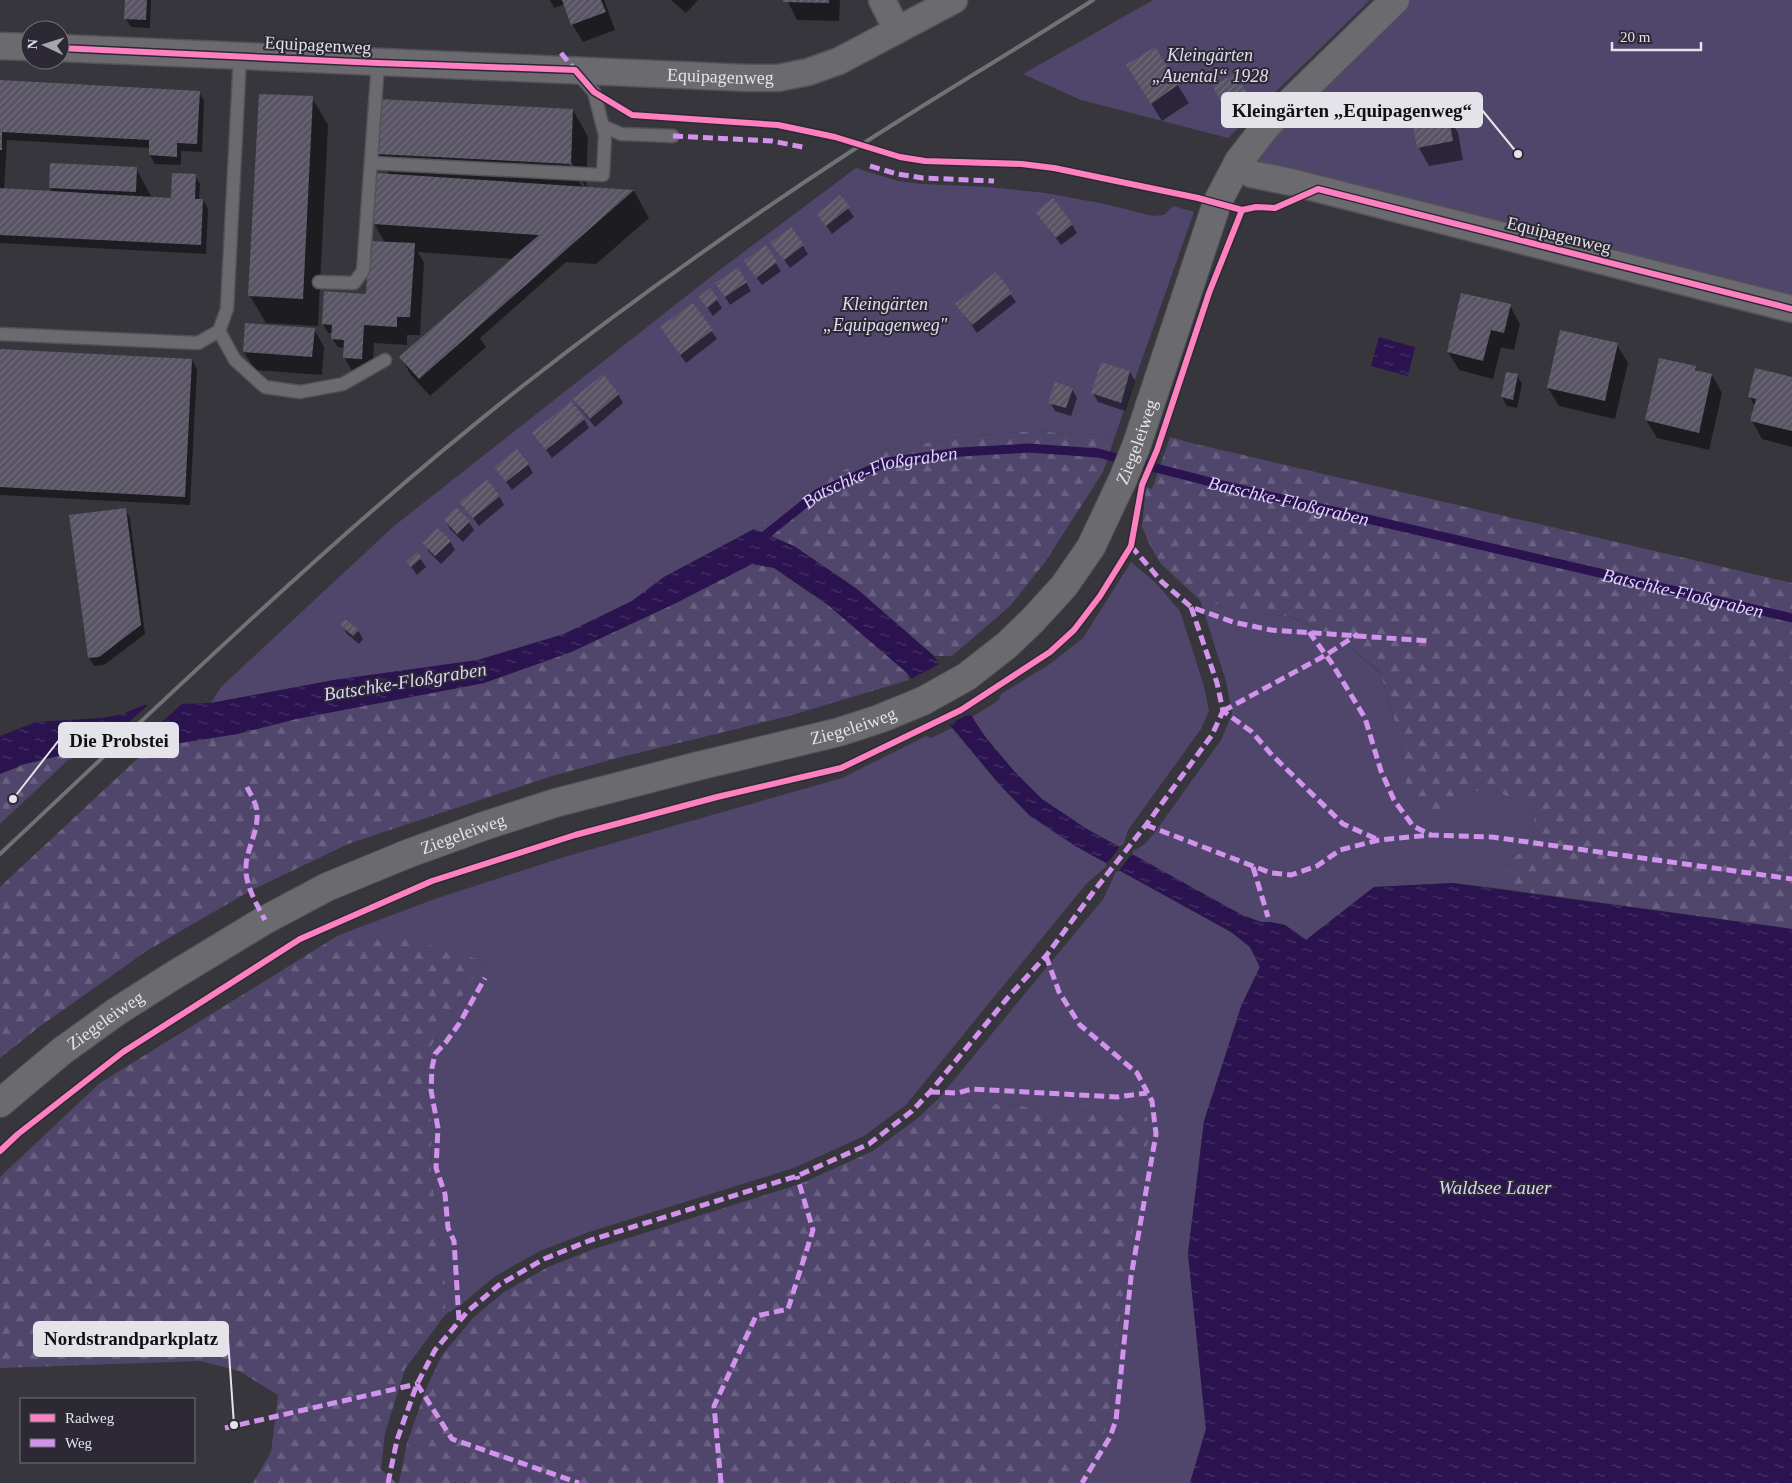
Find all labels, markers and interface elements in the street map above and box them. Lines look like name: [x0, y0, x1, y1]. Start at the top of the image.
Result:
north arrow: [20, 20, 70, 70]
scale bar: [1612, 20, 1701, 52]
text: 20 m: [1620, 29, 1651, 45]
street label: Equipagenweg: [264, 32, 372, 58]
text: N: [25, 39, 40, 50]
park label: Kleingärten „Auental“ 1928: [1152, 45, 1268, 86]
street label: Equipagenweg: [666, 64, 774, 88]
callout: Kleingärten „Equipagenweg“: [1222, 93, 1482, 127]
text: Kleingärten „Equipagenweg“: [1232, 100, 1472, 121]
street label: Equipagenweg: [1505, 212, 1613, 258]
park label: Kleingärten „Equipagenweg": [823, 294, 948, 335]
street label: Ziegeleiweg: [1112, 397, 1161, 487]
water label: Batschke‐Floßgraben: [798, 442, 959, 513]
water label: Batschke‐Floßgraben: [1206, 472, 1371, 530]
water label: Batschke‐Floßgraben: [1600, 564, 1766, 622]
water label: Batschke‐Floßgraben: [322, 658, 488, 705]
street label: Ziegeleiweg: [808, 703, 899, 749]
callout: Die Probstei: [59, 723, 178, 757]
text: Die Probstei: [69, 730, 169, 751]
street label: Ziegeleiweg: [418, 810, 508, 858]
street label: Ziegeleiweg: [63, 987, 148, 1054]
water label: Waldsee Lauer: [1439, 1177, 1552, 1198]
callout: Nordstrandparkplatz: [34, 1322, 228, 1356]
text: Nordstrandparkplatz: [44, 1328, 219, 1349]
legend: [20, 1398, 195, 1463]
text: Radweg: [65, 1410, 115, 1426]
text: Weg: [65, 1435, 93, 1451]

